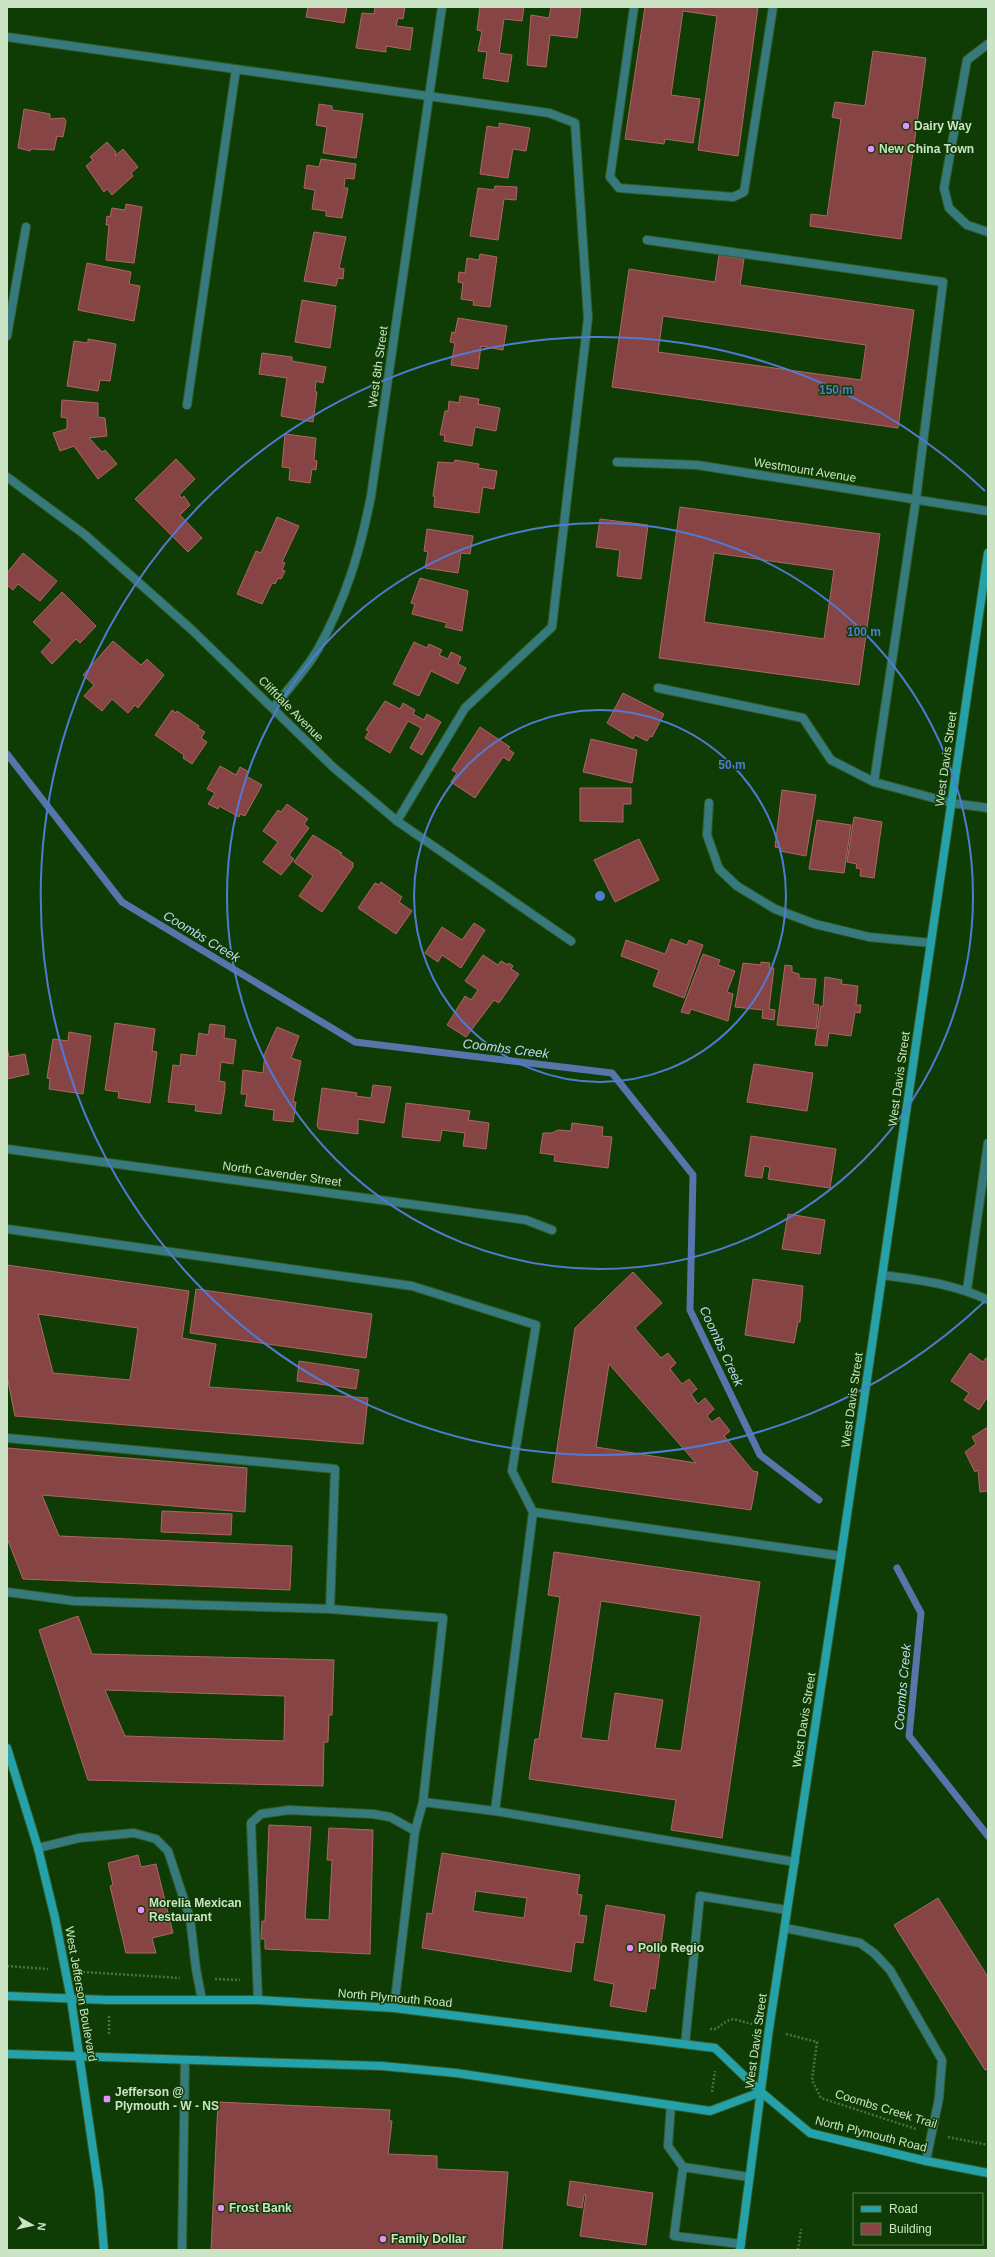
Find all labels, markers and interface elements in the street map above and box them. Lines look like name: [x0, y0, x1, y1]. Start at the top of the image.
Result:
place label: Dairy Way: [914, 119, 972, 133]
marker: Dairy Way: [901, 121, 911, 131]
place label: New China Town: [879, 142, 974, 156]
marker: New China Town: [866, 144, 876, 154]
street label: West 8th Street: [365, 325, 391, 409]
text: 150 m: [819, 383, 853, 397]
street label: Westmount Avenue: [753, 455, 858, 485]
text: 100 m: [847, 625, 881, 639]
street label: Cliffdale Avenue: [256, 674, 327, 745]
street label: West Davis Street: [932, 710, 960, 807]
text: 50 m: [718, 758, 746, 772]
centre of rings: [593, 889, 607, 903]
water label: Coombs Creek: [161, 908, 244, 966]
street label: West Davis Street: [885, 1030, 913, 1127]
water label: Coombs Creek: [462, 1036, 551, 1061]
street label: North Cavender Street: [222, 1159, 343, 1189]
water label: Coombs Creek: [696, 1304, 747, 1390]
street label: West Davis Street: [838, 1351, 866, 1448]
water label: Coombs Creek: [891, 1642, 914, 1731]
street label: West Davis Street: [790, 1671, 819, 1768]
place label: Morelia Mexican Restaurant: [149, 1896, 242, 1924]
marker: Morelia Mexican Restaurant: [136, 1905, 146, 1915]
street label: West Jefferson Boulevard: [62, 1925, 100, 2063]
place label: Pollo Regio: [638, 1941, 704, 1955]
marker: Pollo Regio: [625, 1943, 635, 1953]
street label: North Plymouth Road: [337, 1986, 453, 2010]
street label: West Davis Street: [742, 1992, 770, 2089]
place label: Jefferson @ Plymouth - W - NS: [115, 2085, 219, 2113]
street label: Coombs Creek Trail: [833, 2087, 939, 2131]
marker: Jefferson @ Plymouth - W - NS: [102, 2094, 112, 2104]
street label: North Plymouth Road: [814, 2113, 928, 2155]
legend: [853, 2193, 983, 2245]
place label: Frost Bank: [229, 2201, 292, 2215]
text: Road: [889, 2202, 918, 2216]
marker: Frost Bank: [216, 2203, 226, 2213]
north arrow: [12, 2205, 52, 2245]
text: N: [35, 2222, 48, 2231]
text: Building: [889, 2222, 932, 2236]
place label: Family Dollar: [391, 2232, 467, 2246]
marker: Family Dollar: [378, 2234, 388, 2244]

